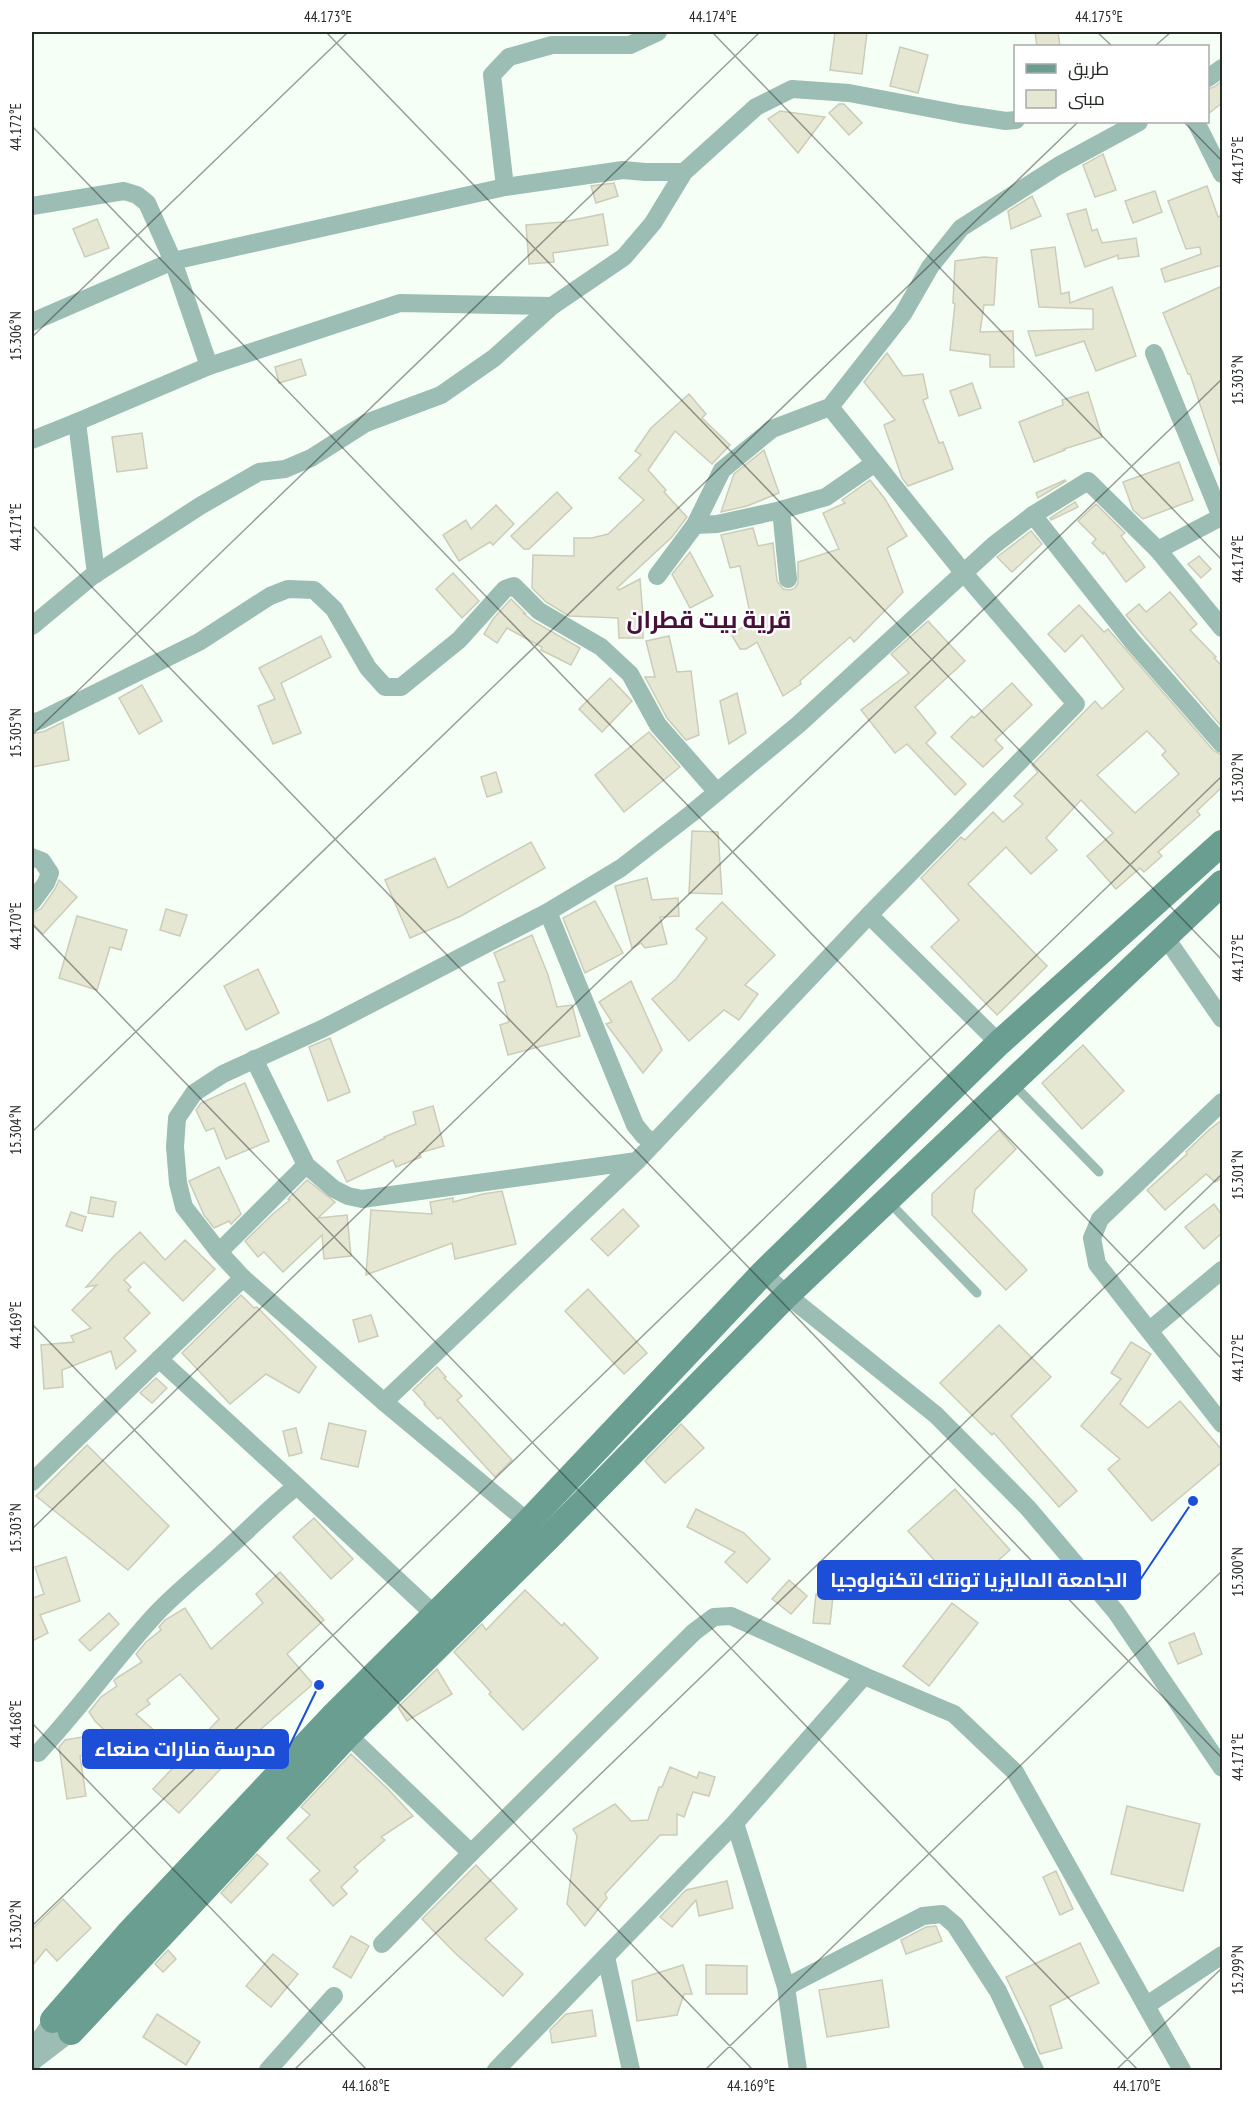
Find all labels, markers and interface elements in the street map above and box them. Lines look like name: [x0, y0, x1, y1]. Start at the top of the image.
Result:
text: 44.173°E: [304, 7, 352, 26]
text: 44.174°E: [689, 7, 737, 26]
text: 44.175°E: [1075, 7, 1123, 26]
legend: [1014, 45, 1209, 123]
text: طريق: [1068, 57, 1109, 81]
text: مبنى: [1068, 87, 1105, 110]
text: 44.172°E: [6, 103, 25, 151]
text: 44.175°E: [1228, 136, 1247, 184]
text: 15.306°N: [6, 311, 25, 361]
text: 15.303°N: [1228, 355, 1247, 405]
text: 44.171°E: [6, 503, 25, 551]
text: 44.174°E: [1228, 535, 1247, 583]
district label: قرية بيت قطران: [627, 604, 791, 635]
text: 15.305°N: [6, 708, 25, 758]
text: 15.302°N: [1228, 753, 1247, 803]
text: 44.170°E: [6, 902, 25, 950]
text: 44.173°E: [1228, 934, 1247, 982]
text: 15.304°N: [6, 1105, 25, 1155]
text: 15.301°N: [1228, 1150, 1247, 1200]
text: 44.169°E: [6, 1301, 25, 1349]
text: 44.172°E: [1228, 1334, 1247, 1382]
text: 15.303°N: [6, 1503, 25, 1553]
text: 15.300°N: [1228, 1547, 1247, 1597]
callout: الجامعة الماليزيا تونتك لتكنولوجيا: [818, 1561, 1140, 1599]
text: الجامعة الماليزيا تونتك لتكنولوجيا: [830, 1567, 1128, 1593]
text: 44.168°E: [6, 1700, 25, 1748]
callout: مدرسة منارات صنعاء: [83, 1730, 288, 1768]
text: 44.171°E: [1228, 1733, 1247, 1781]
text: مدرسة منارات صنعاء: [94, 1736, 276, 1762]
text: 15.302°N: [6, 1900, 25, 1950]
text: 15.299°N: [1228, 1945, 1247, 1995]
text: 44.168°E: [342, 2076, 390, 2095]
text: 44.169°E: [727, 2076, 775, 2095]
text: 44.170°E: [1113, 2076, 1161, 2095]

